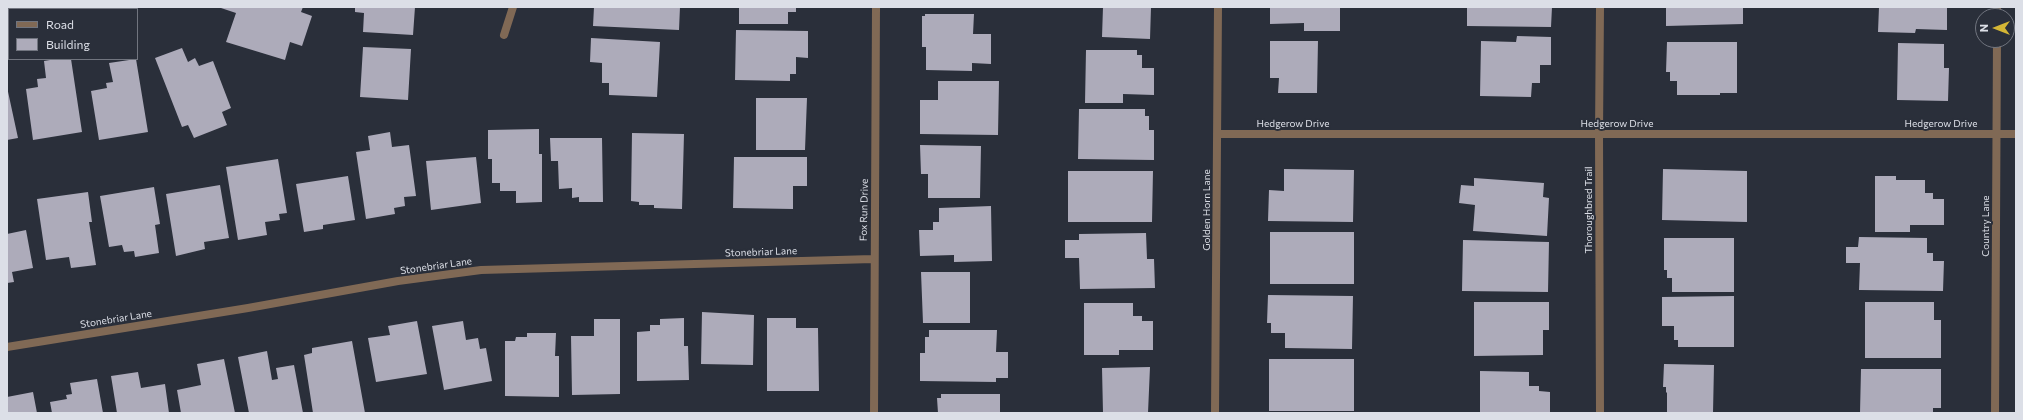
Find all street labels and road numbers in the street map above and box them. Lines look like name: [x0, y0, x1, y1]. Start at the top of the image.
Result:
street label: Hedgerow Drive: [1257, 118, 1329, 130]
street label: Hedgerow Drive: [1581, 118, 1653, 130]
street label: Hedgerow Drive: [1905, 118, 1977, 130]
street label: Thoroughbred Trail: [1583, 166, 1595, 254]
street label: Golden Horn Lane: [1201, 169, 1213, 251]
street label: Fox Run Drive: [857, 179, 871, 241]
street label: Country Lane: [1980, 195, 1992, 257]
street label: Stonebriar Lane: [725, 245, 797, 259]
street label: Stonebriar Lane: [399, 255, 473, 277]
street label: Stonebriar Lane: [79, 307, 153, 331]

